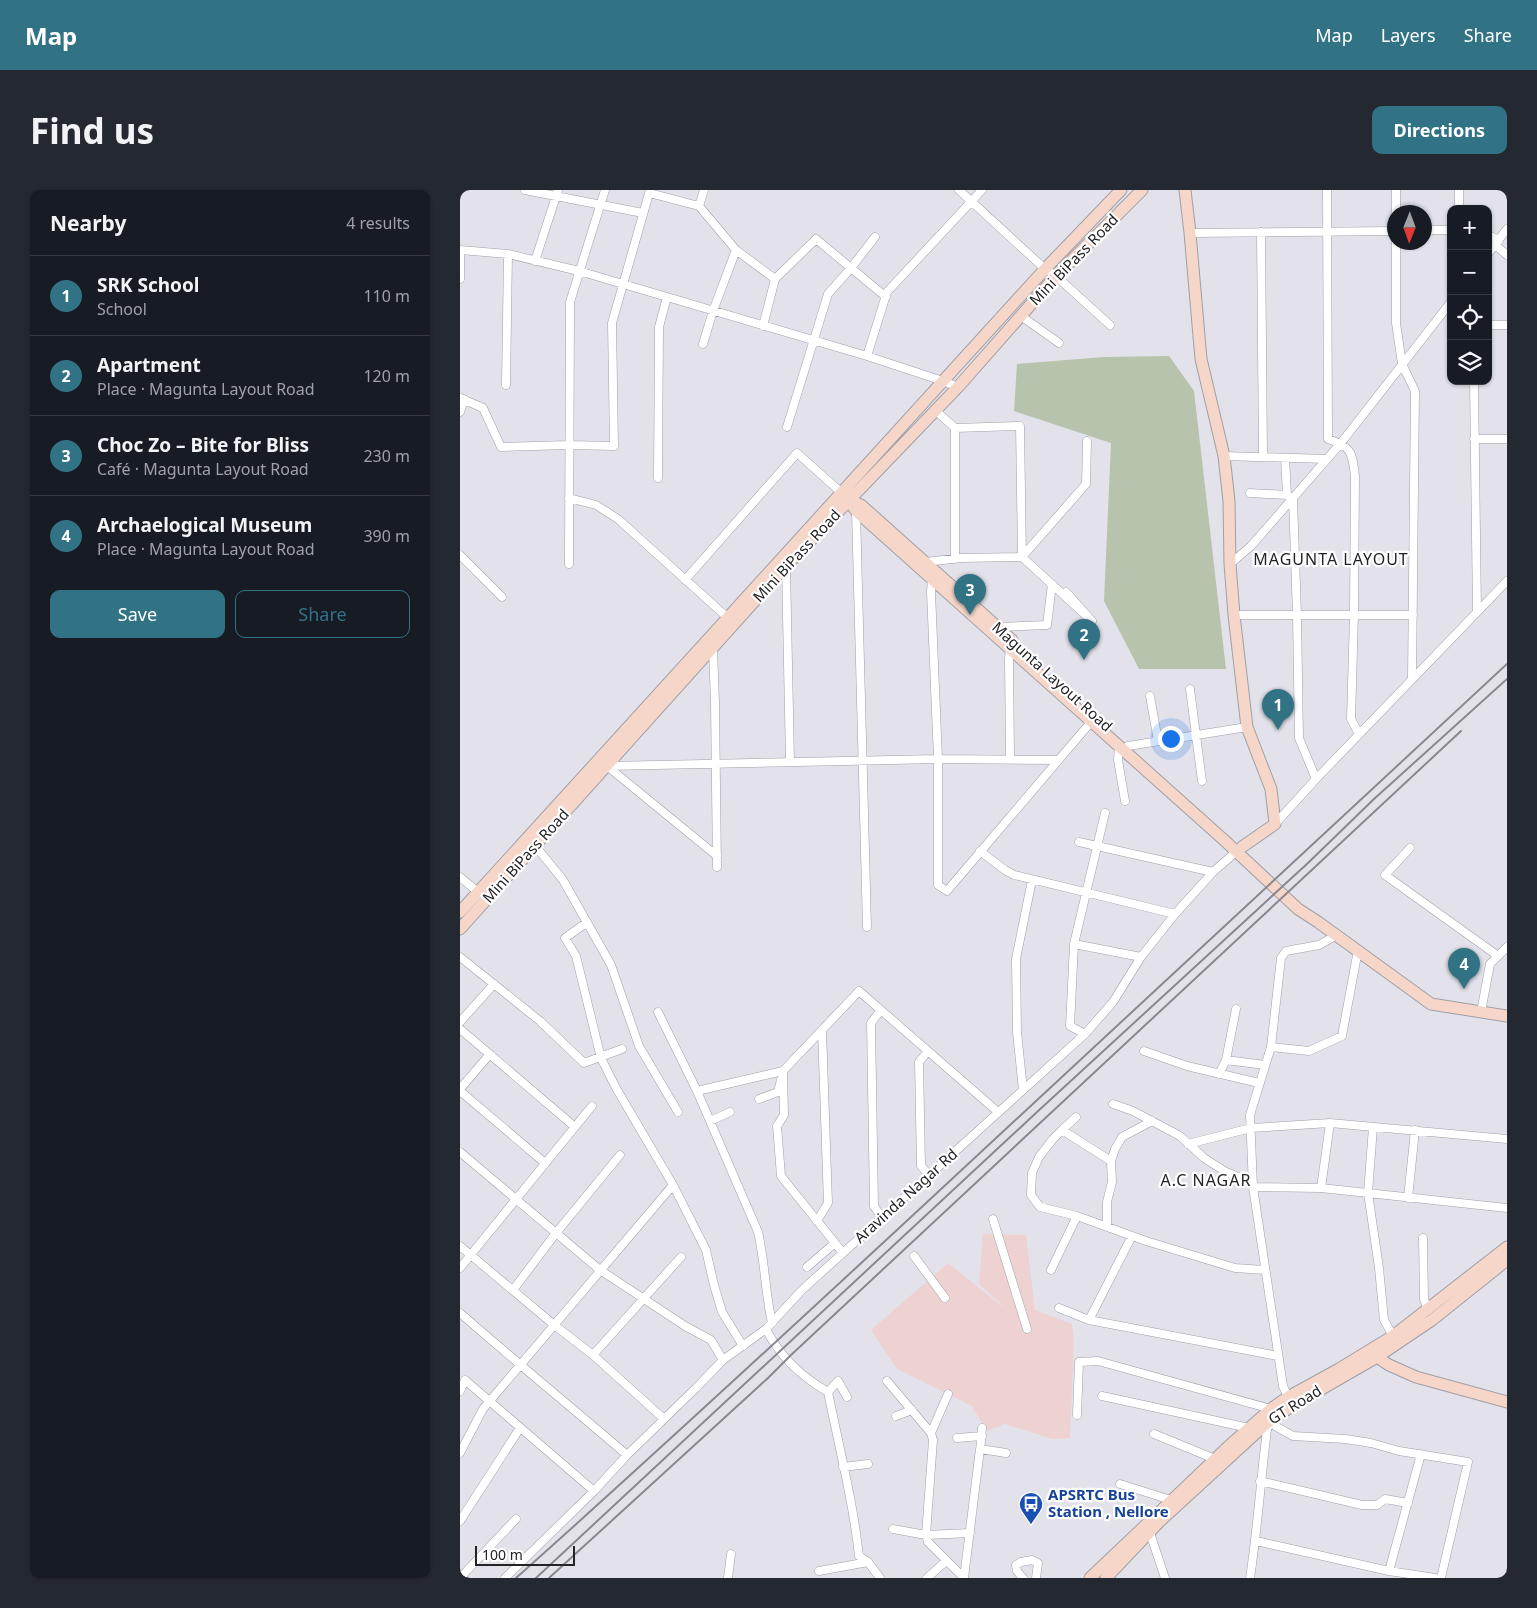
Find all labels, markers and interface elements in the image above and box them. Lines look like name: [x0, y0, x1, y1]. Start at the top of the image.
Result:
text: Map: [25, 19, 77, 52]
text: Map: [1315, 23, 1353, 47]
text: Layers: [1381, 23, 1436, 47]
text: Share: [1464, 23, 1512, 47]
button: Directions: [1372, 106, 1507, 154]
text: Find us: [30, 107, 154, 154]
north arrow: [1387, 205, 1432, 250]
map controls: [1447, 205, 1492, 385]
button: +: [1447, 205, 1492, 250]
text: Nearby: [50, 209, 126, 237]
street label: Mini BiPass Road: [1024, 209, 1122, 309]
text: 4 results: [346, 212, 410, 234]
button: −: [1447, 250, 1492, 295]
text: SRK School: [97, 272, 200, 298]
text: 1: [61, 285, 71, 307]
text: 110 m: [363, 285, 410, 307]
button: locate: [1447, 295, 1492, 340]
text: School: [97, 298, 147, 320]
button: layers: [1447, 340, 1492, 385]
text: Apartment: [97, 352, 201, 378]
text: 2: [61, 365, 71, 387]
text: 120 m: [363, 365, 410, 387]
text: Place · Magunta Layout Road: [97, 378, 315, 400]
text: Choc Zo – Bite for Bliss: [97, 432, 309, 458]
text: 3: [61, 445, 71, 467]
text: 230 m: [363, 445, 410, 467]
text: Café · Magunta Layout Road: [97, 458, 309, 480]
street label: Mini BiPass Road: [748, 505, 844, 606]
text: Archaelogical Museum: [97, 512, 312, 538]
text: 4: [61, 525, 71, 547]
text: 390 m: [363, 525, 410, 547]
text: Place · Magunta Layout Road: [97, 538, 315, 560]
district label: MAGUNTA LAYOUT: [1253, 548, 1409, 570]
pin: 3: [954, 574, 986, 615]
button: Save: [50, 590, 225, 638]
button: Share: [235, 590, 410, 638]
street label: Magunta Layout Road: [988, 617, 1117, 736]
pin: 2: [1068, 619, 1100, 660]
pin: 1: [1262, 689, 1294, 730]
your location: [1158, 726, 1184, 752]
street label: Mini BiPass Road: [478, 804, 573, 907]
pin: 4: [1448, 948, 1480, 989]
street label: Aravinda Nagar Rd: [849, 1144, 961, 1247]
district label: A.C NAGAR: [1161, 1169, 1251, 1191]
street label: GT Road: [1264, 1380, 1325, 1428]
place label: APSRTC Bus Station , Nellore: [1048, 1484, 1169, 1521]
bus stop icon: APSRTC Bus Station , Nellore: [1018, 1491, 1044, 1525]
scale bar: [475, 1543, 575, 1566]
text: 100 m: [482, 1545, 523, 1564]

